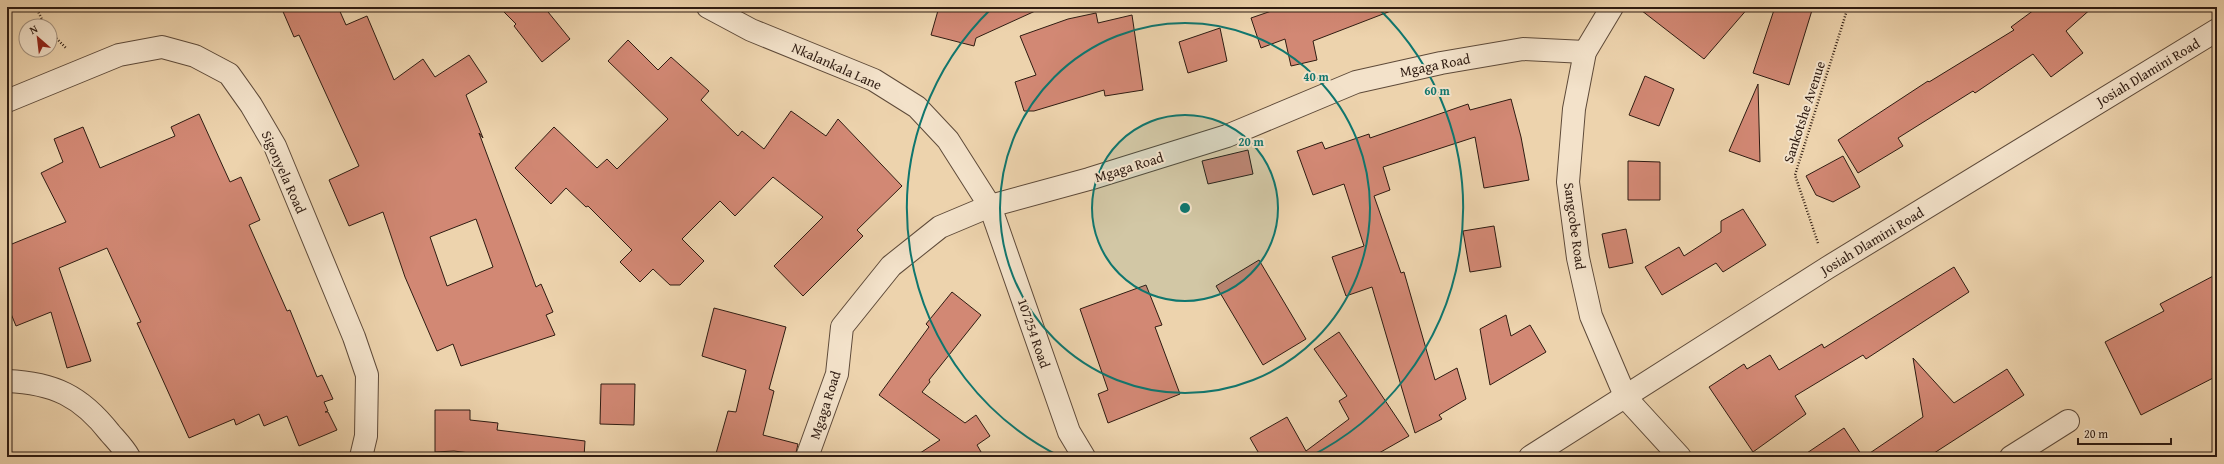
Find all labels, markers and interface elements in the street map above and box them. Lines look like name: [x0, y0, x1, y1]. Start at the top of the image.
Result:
north arrow: [18, 18, 58, 58]
text: N: [26, 20, 41, 38]
street label: Josiah Dlamini Road: [2091, 33, 2204, 112]
street label: Nkalankala Lane: [789, 37, 886, 95]
street label: Mgaga Road: [1398, 48, 1472, 82]
street label: Sankotshe Avenue: [1778, 58, 1830, 166]
text: 40 m: [1303, 68, 1329, 85]
text: 60 m: [1424, 82, 1450, 99]
street label: Sigonyela Road: [257, 127, 311, 217]
text: 20 m: [1238, 133, 1264, 150]
street label: Mgaga Road: [1092, 147, 1166, 187]
street label: Sangcobe Road: [1559, 181, 1591, 271]
centre of rings: [1178, 201, 1192, 215]
street label: Josiah Dlamini Road: [1815, 202, 1928, 281]
street label: 107254 Road: [1013, 295, 1055, 371]
street label: Mgaga Road: [805, 368, 846, 442]
scale bar: [2078, 420, 2171, 446]
text: 20 m: [2084, 425, 2108, 442]

